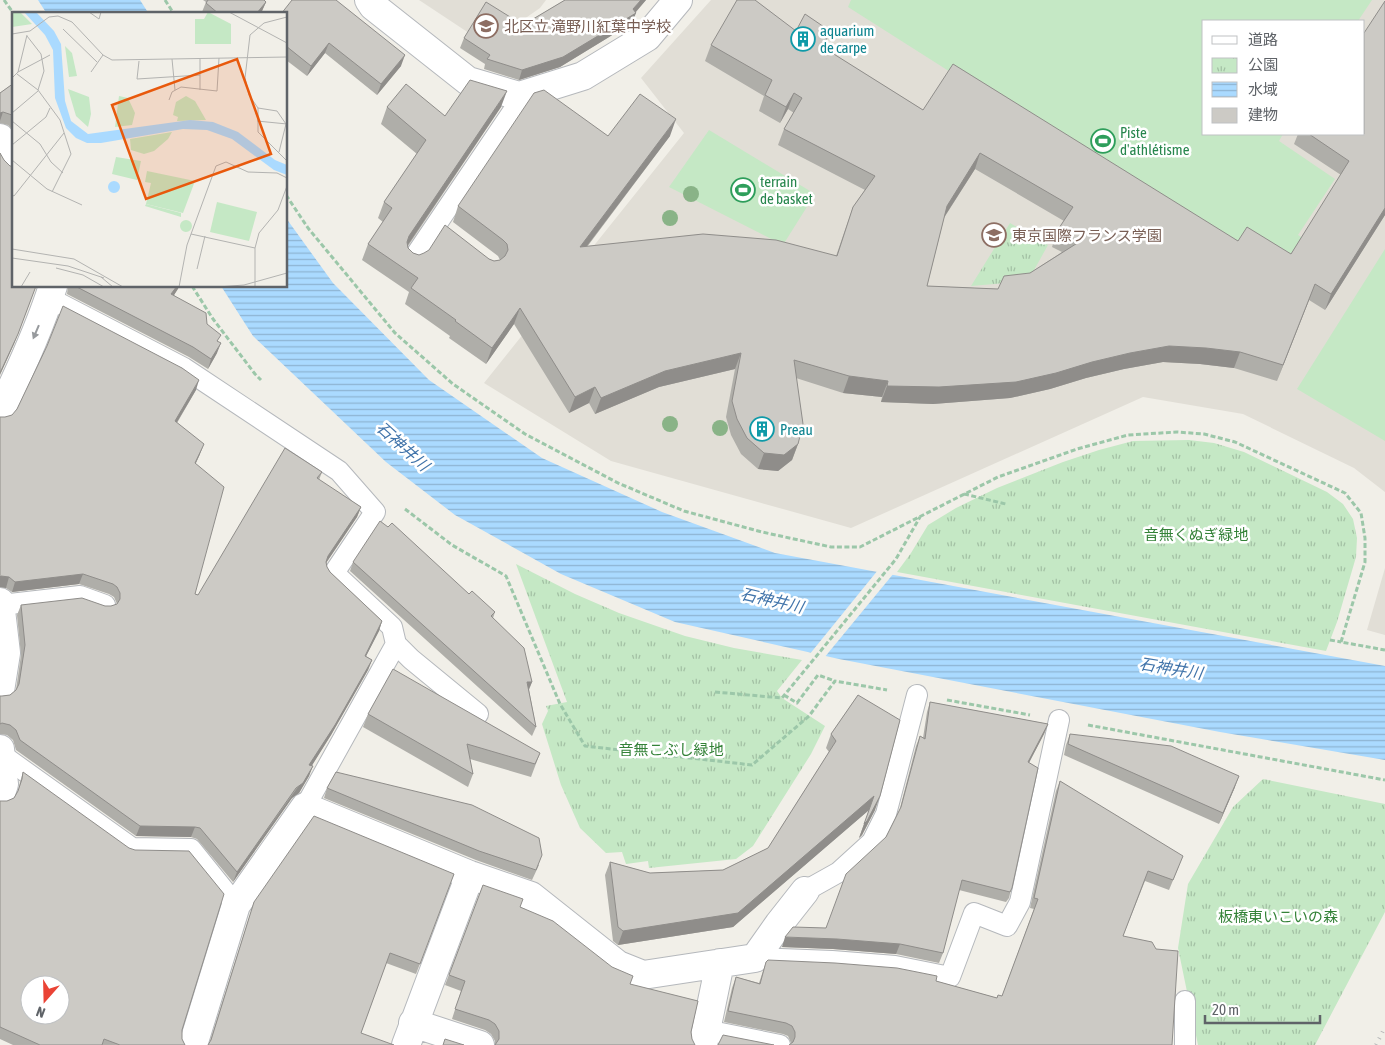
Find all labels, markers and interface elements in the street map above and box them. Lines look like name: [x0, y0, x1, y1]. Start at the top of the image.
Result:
inset map: [12, 12, 288, 288]
school or university icon: 北区立 滝野川紅葉中学校: [473, 13, 499, 39]
place label: 北区立 滝野川紅葉中学校: [504, 18, 671, 35]
legend: [1202, 20, 1365, 135]
place label: aquarium de carpe: [820, 22, 874, 56]
building icon: aquarium de carpe: [790, 26, 816, 52]
text: 道路: [1248, 31, 1278, 48]
text: 公園: [1248, 56, 1278, 73]
text: 水域: [1248, 81, 1278, 98]
text: 建物: [1248, 106, 1278, 123]
place label: Piste d'athlétisme: [1120, 124, 1190, 158]
sports icon: Piste d'athlétisme: [1090, 128, 1116, 154]
place label: terrain de basket: [760, 173, 813, 207]
sports icon: terrain de basket: [730, 177, 756, 203]
school or university icon: 東京国際フランス学園: [981, 222, 1007, 248]
place label: 東京国際フランス学園: [1012, 227, 1162, 244]
one-way arrow: [32, 325, 40, 339]
building icon: Preau: [749, 416, 775, 442]
water label: 石神井川: [373, 418, 434, 475]
place label: Preau: [780, 421, 813, 438]
park label: 音無くぬぎ緑地: [1144, 526, 1248, 543]
water label: 石神井川: [739, 584, 807, 616]
water label: 石神井川: [1138, 654, 1206, 682]
park label: 音無こぶし緑地: [618, 741, 724, 758]
park label: 板橋東いこいの森: [1218, 908, 1338, 925]
north arrow: [20, 975, 70, 1025]
scale bar: [1205, 992, 1320, 1024]
text: 20 m: [1212, 1001, 1239, 1018]
text: N: [34, 1003, 47, 1021]

